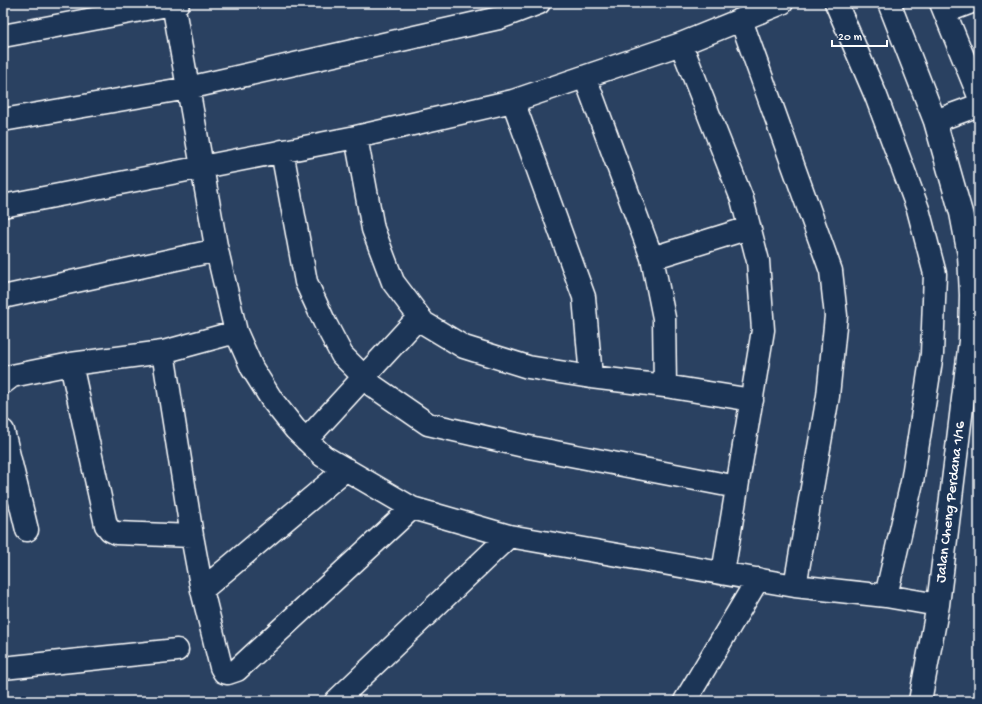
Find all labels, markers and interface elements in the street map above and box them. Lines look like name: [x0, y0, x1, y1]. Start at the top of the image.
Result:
scale bar: [832, 22, 887, 48]
text: 20 m: [838, 31, 863, 45]
street label: Jalan Cheng Perdana 1/16: [932, 420, 970, 584]

